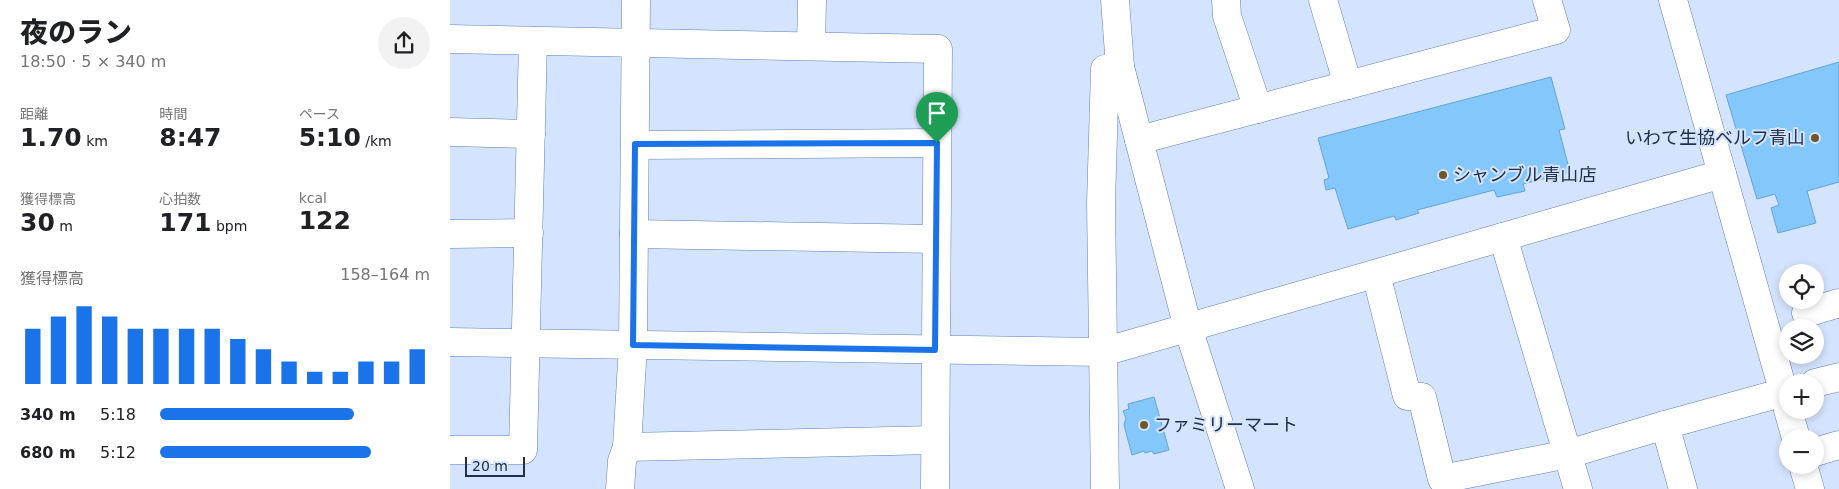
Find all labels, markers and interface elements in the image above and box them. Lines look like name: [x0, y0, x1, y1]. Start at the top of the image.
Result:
text: 夜のラン: [20, 16, 132, 49]
button: share: [378, 17, 430, 69]
text: 18:50 · 5 × 340 m: [20, 52, 166, 71]
pin: [916, 92, 958, 143]
icon: arrive: [923, 99, 951, 127]
text: 距離: [20, 106, 48, 122]
text: 時間: [159, 106, 187, 122]
text: ペース: [299, 106, 340, 122]
text: 1.70: [20, 123, 82, 152]
text: 8:47: [159, 123, 222, 152]
text: 5:10: [299, 123, 361, 152]
place label: いわて生協ベルフ青山: [1625, 127, 1805, 148]
marker: いわて生協ベルフ青山: [1809, 132, 1821, 144]
text: km: [82, 133, 108, 149]
text: /km: [361, 133, 392, 149]
place label: シャンブル青山店: [1453, 164, 1596, 185]
marker: シャンブル青山店: [1437, 169, 1449, 181]
text: kcal: [299, 190, 327, 206]
text: 獲得標高: [20, 191, 76, 207]
text: 心拍数: [159, 191, 201, 207]
text: 122: [299, 206, 351, 235]
text: 30: [20, 208, 55, 237]
text: 171: [159, 208, 212, 237]
text: m: [55, 218, 73, 234]
text: bpm: [212, 218, 247, 234]
map controls: [1779, 264, 1824, 474]
button: locate: [1779, 264, 1824, 309]
text: 158–164 m: [340, 265, 430, 284]
text: 獲得標高: [20, 269, 84, 288]
button: layers: [1779, 319, 1824, 364]
button: +: [1779, 374, 1824, 419]
text: 340 m: [20, 405, 76, 424]
text: 5:18: [100, 405, 136, 424]
place label: ファミリーマート: [1154, 414, 1298, 435]
marker: ファミリーマート: [1138, 419, 1150, 431]
button: −: [1779, 429, 1824, 474]
text: 680 m: [20, 443, 76, 462]
text: 5:12: [100, 443, 136, 462]
scale bar: [465, 454, 525, 477]
text: 20 m: [472, 458, 508, 474]

